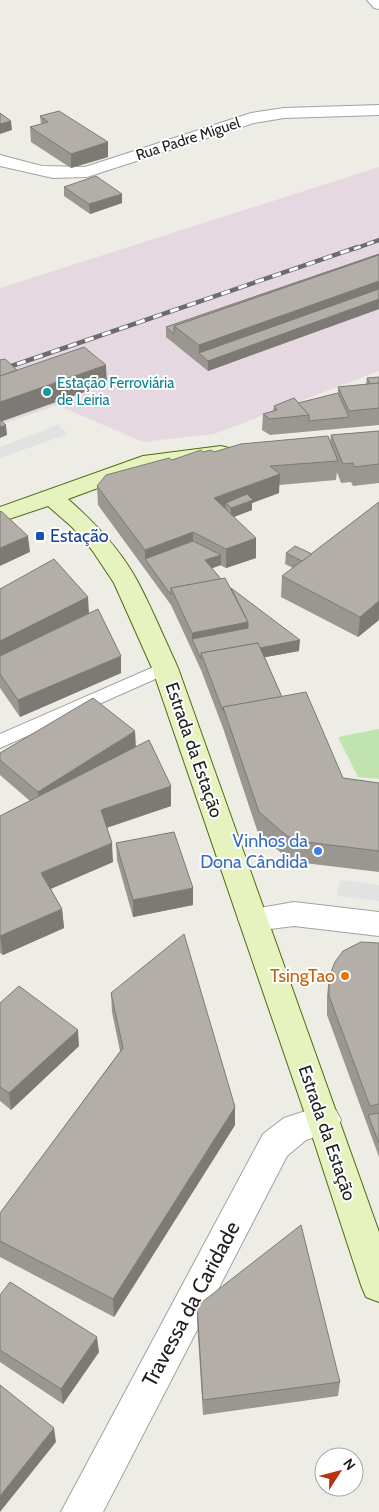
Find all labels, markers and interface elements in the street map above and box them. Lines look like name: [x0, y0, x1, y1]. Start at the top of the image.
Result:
street label: Rua Padre Miguel: [134, 114, 243, 164]
place label: Estação Ferroviária de Leiria: [57, 374, 175, 409]
marker: Estação Ferroviária de Leiria: [41, 386, 53, 398]
place label: Estação: [50, 525, 109, 547]
marker: Estação: [34, 530, 46, 542]
street label: Estrada da Estação: [161, 679, 228, 821]
place label: Vinhos da Dona Cândida: [200, 830, 308, 873]
marker: Vinhos da Dona Cândida: [312, 845, 324, 857]
place label: TsingTao: [270, 965, 335, 987]
marker: TsingTao: [339, 970, 351, 982]
street label: Estrada da Estação: [294, 1062, 361, 1204]
street label: Travessa da Caridade: [136, 1217, 245, 1391]
north arrow: [314, 1447, 364, 1497]
text: N: [339, 1455, 360, 1474]

